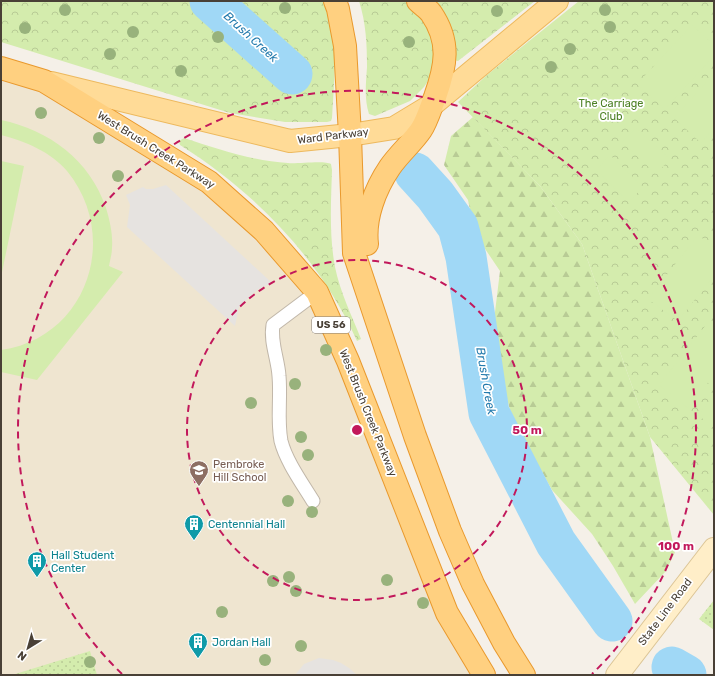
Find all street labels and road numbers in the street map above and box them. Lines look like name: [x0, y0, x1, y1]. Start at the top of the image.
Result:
street label: West Brush Creek Parkway: [95, 108, 217, 192]
street label: Ward Parkway: [297, 125, 369, 147]
road number: US 56: [312, 317, 350, 333]
street label: West Brush Creek Parkway: [336, 348, 400, 478]
street label: State Line Road: [636, 576, 694, 648]

